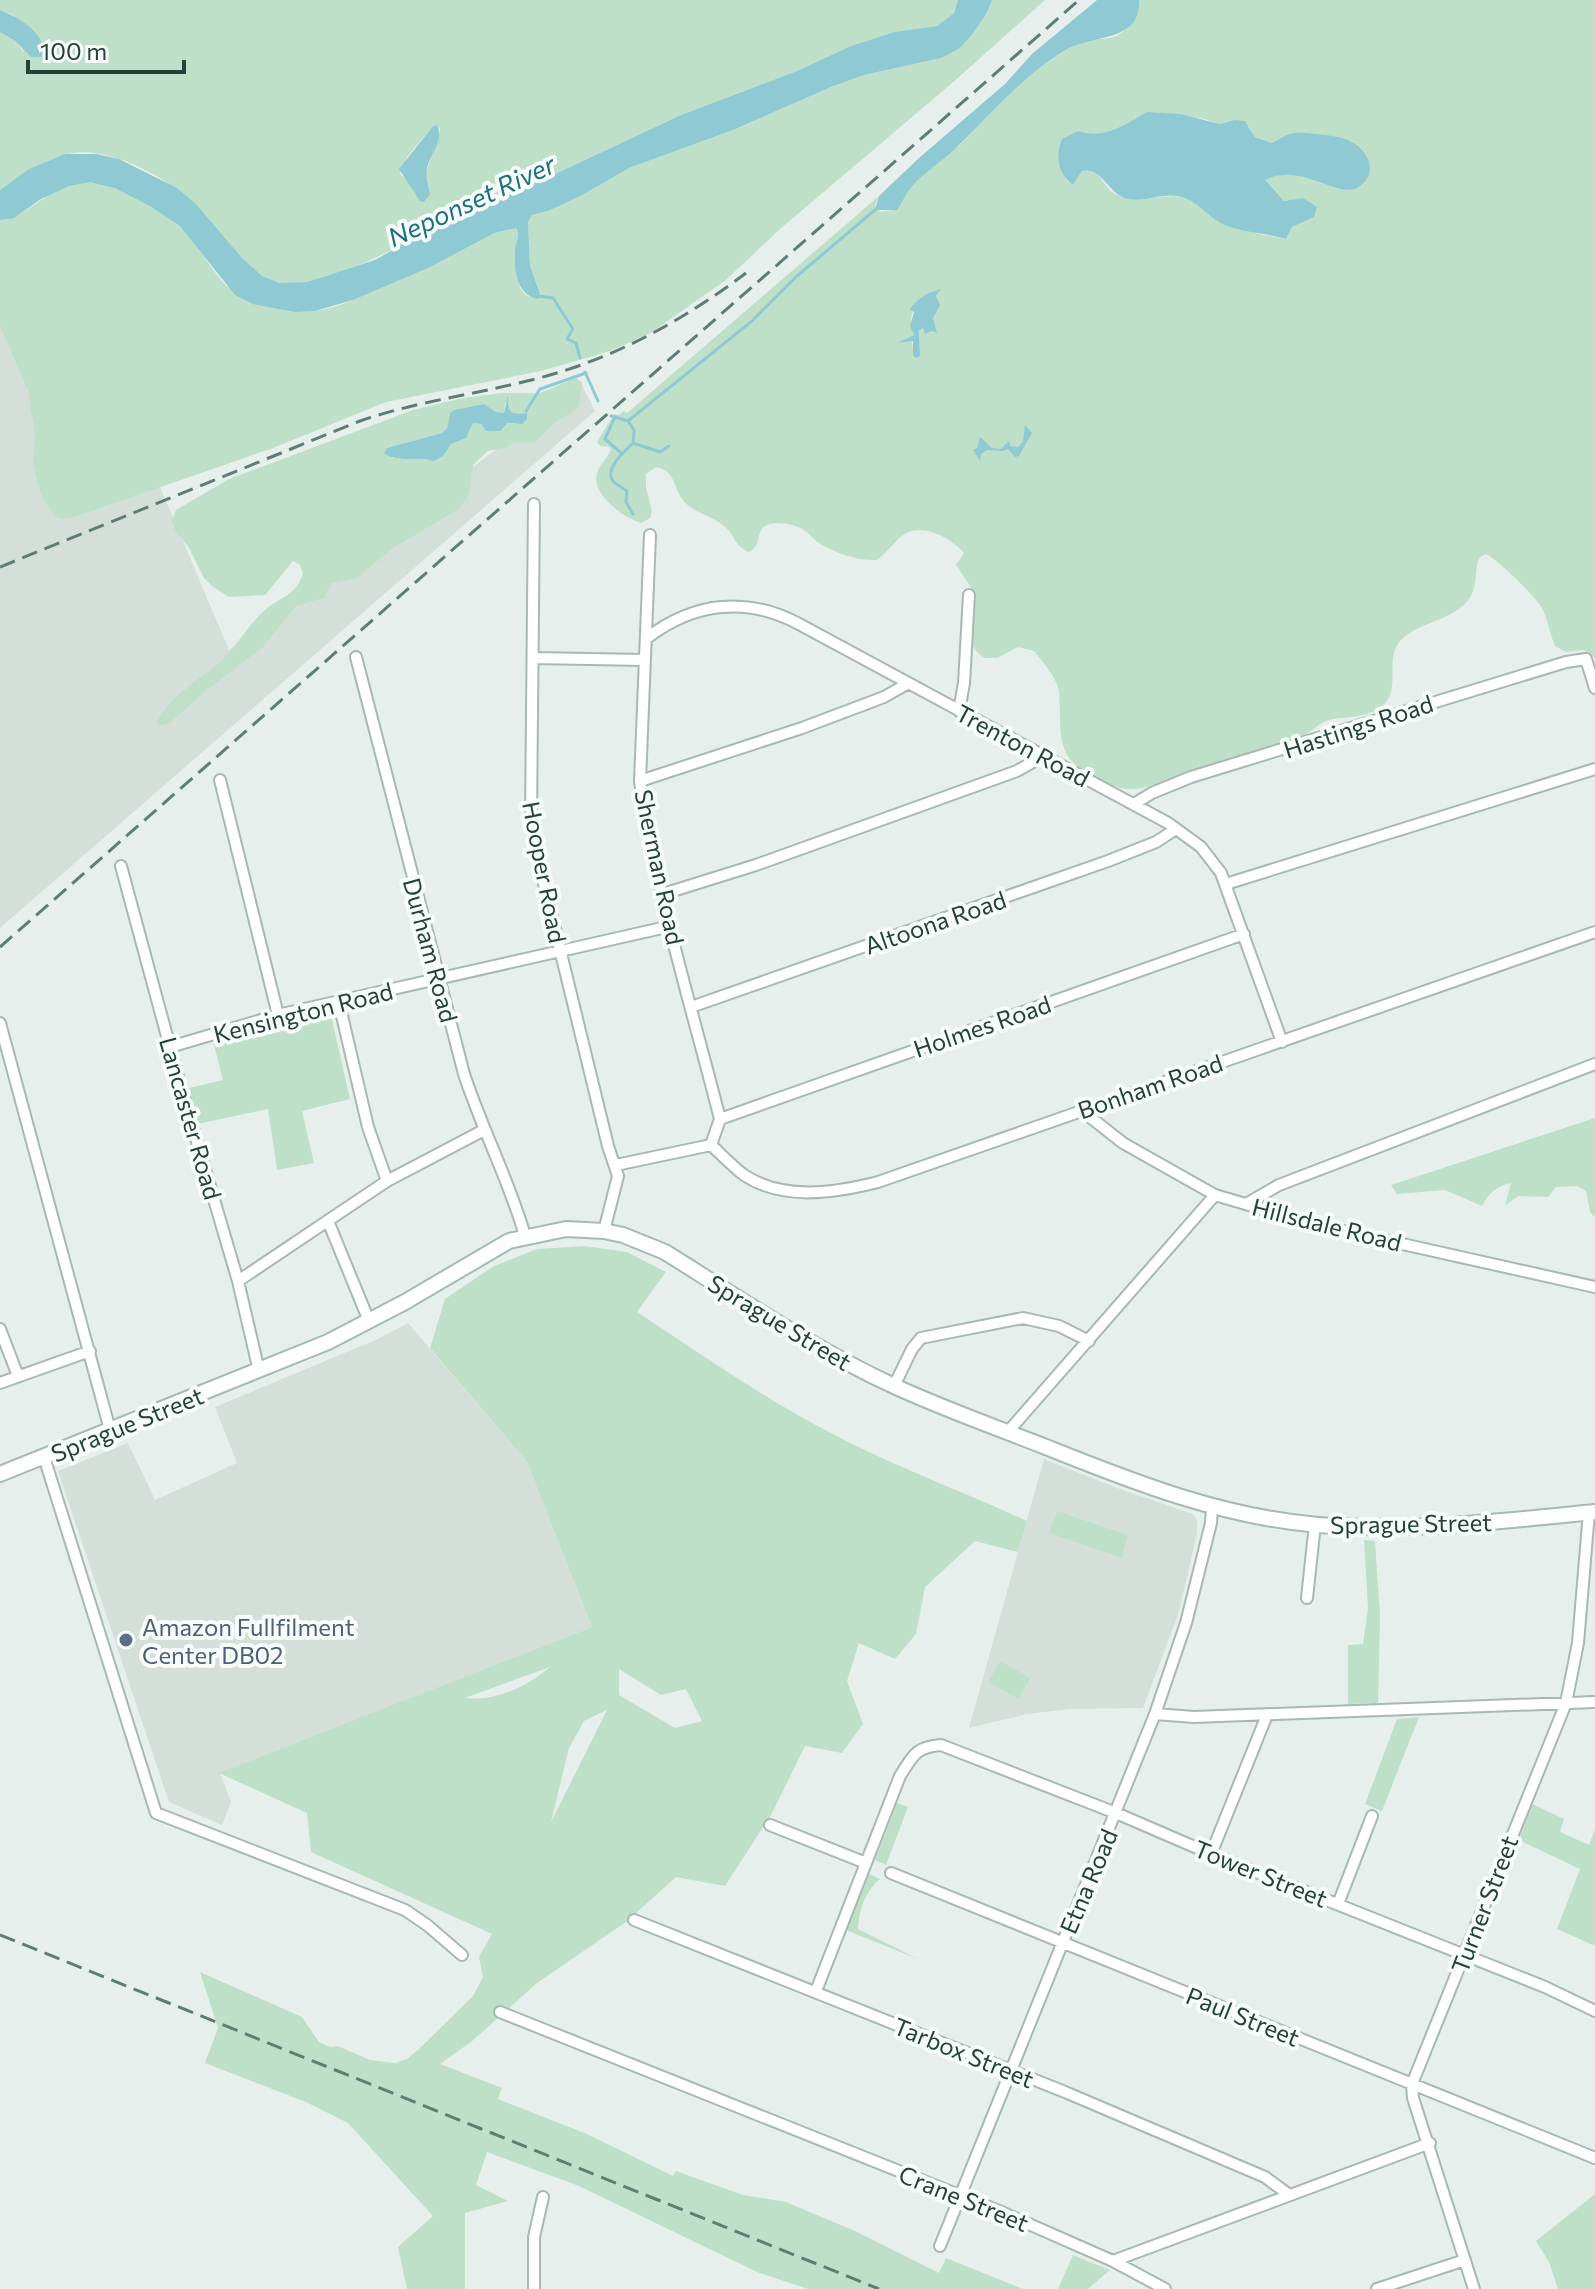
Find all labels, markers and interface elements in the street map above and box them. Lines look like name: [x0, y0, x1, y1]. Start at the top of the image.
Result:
scale bar: [28, 24, 184, 74]
text: 100 m: [40, 36, 107, 65]
water label: Neponset River: [382, 147, 561, 252]
street label: Hastings Road: [1279, 688, 1437, 764]
street label: Trenton Road: [951, 698, 1095, 792]
street label: Sherman Road: [629, 787, 691, 947]
street label: Hooper Road: [517, 799, 573, 945]
street label: Durham Road: [398, 874, 464, 1026]
street label: Altoona Road: [860, 884, 1010, 960]
street label: Kensington Road: [210, 976, 396, 1048]
street label: Holmes Road: [909, 989, 1055, 1063]
street label: Lancaster Road: [154, 1033, 228, 1203]
street label: Bonham Road: [1074, 1048, 1226, 1124]
street label: Hillsdale Road: [1249, 1191, 1405, 1257]
street label: Sprague Street: [703, 1268, 857, 1376]
street label: Sprague Street: [47, 1380, 208, 1468]
street label: Sprague Street: [1330, 1507, 1492, 1539]
place label: Amazon Fullfilment Center DB02: [142, 1612, 355, 1669]
marker: Amazon Fullfilment Center DB02: [117, 1631, 135, 1649]
street label: Etna Road: [1053, 1824, 1123, 1938]
street label: Turner Street: [1445, 1831, 1524, 1977]
street label: Tower Street: [1190, 1833, 1332, 1913]
street label: Paul Street: [1182, 1980, 1304, 2052]
street label: Tarbox Street: [890, 2011, 1038, 2093]
street label: Crane Street: [895, 2159, 1033, 2237]

